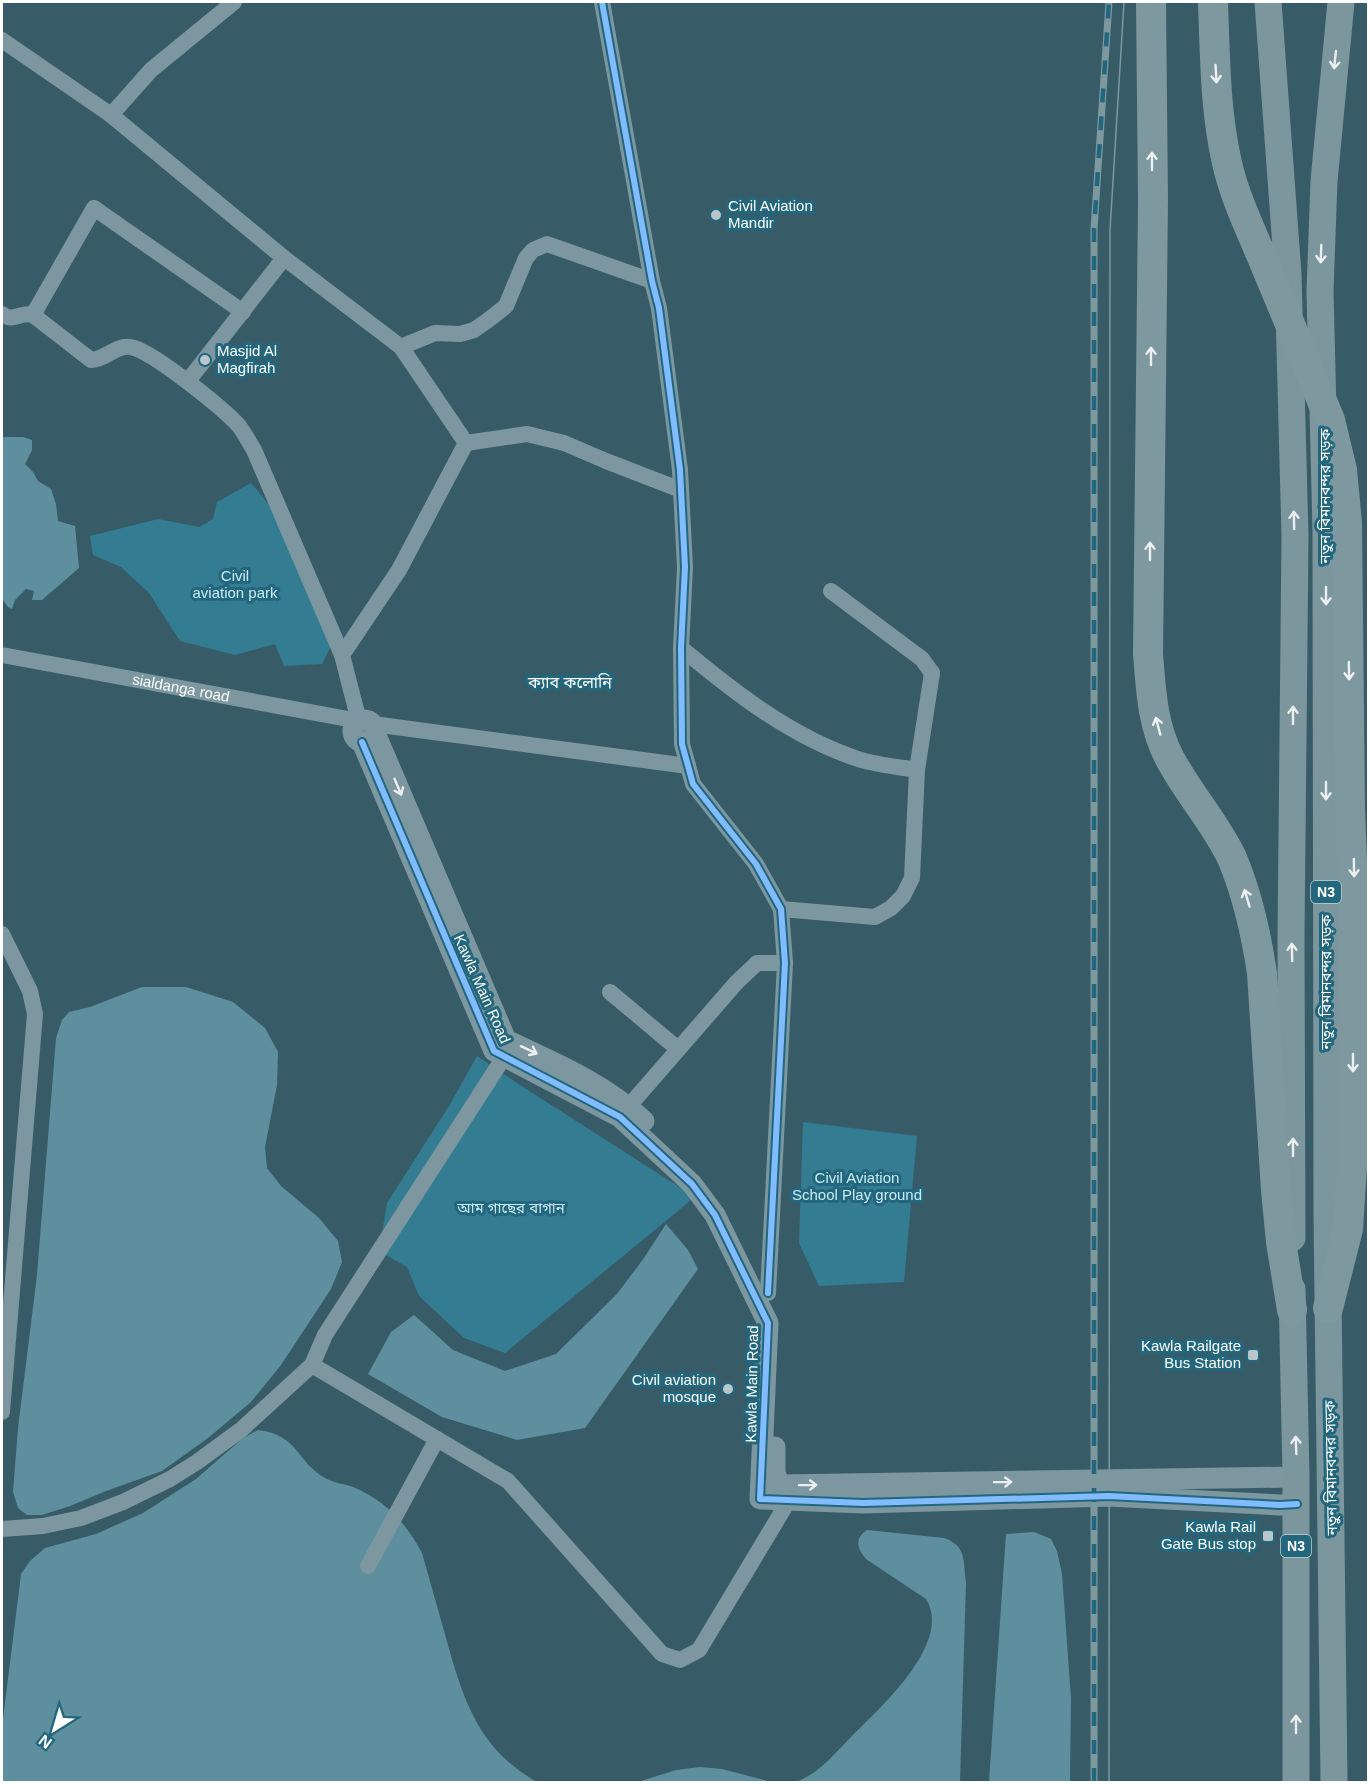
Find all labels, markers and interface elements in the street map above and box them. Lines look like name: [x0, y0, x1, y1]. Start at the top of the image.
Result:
one-way arrow: [1329, 49, 1340, 69]
one-way arrow: [1211, 63, 1222, 83]
one-way arrow: [1146, 151, 1158, 171]
place label: Civil Aviation Mandir: [728, 197, 813, 231]
marker: Civil Aviation Mandir: [709, 208, 723, 222]
one-way arrow: [1316, 244, 1327, 264]
place label: Masjid Al Magfirah: [217, 342, 277, 376]
one-way arrow: [1145, 346, 1157, 366]
marker: Masjid Al Magfirah: [198, 353, 212, 367]
street label: নতুন বিমানবন্দর সড়ক: [1316, 428, 1334, 564]
one-way arrow: [1288, 510, 1300, 530]
one-way arrow: [1144, 541, 1155, 561]
park label: Civil aviation park: [192, 567, 278, 601]
one-way arrow: [1320, 586, 1332, 606]
one-way arrow: [1343, 660, 1355, 680]
street label: sialdanga road: [131, 670, 231, 705]
district label: ক্যাব কলোনি: [527, 673, 612, 691]
one-way arrow: [1287, 705, 1299, 725]
one-way arrow: [1151, 717, 1163, 736]
one-way arrow: [393, 778, 404, 796]
one-way arrow: [1320, 781, 1332, 801]
one-way arrow: [1348, 857, 1359, 877]
road number: N3: [1311, 881, 1341, 903]
one-way arrow: [1241, 889, 1252, 908]
street label: নতুন বিমানবন্দর সড়ক: [1317, 914, 1335, 1050]
street label: Kawla Main Road: [451, 932, 514, 1046]
one-way arrow: [1286, 942, 1297, 962]
one-way arrow: [519, 1045, 537, 1057]
one-way arrow: [1347, 1052, 1359, 1072]
one-way arrow: [1287, 1137, 1299, 1157]
park label: Civil Aviation School Play ground: [792, 1169, 922, 1203]
park label: আম গাছের বাগান: [456, 1199, 566, 1216]
street label: Kawla Main Road: [742, 1325, 761, 1443]
place label: Kawla Railgate Bus Station: [1141, 1337, 1241, 1371]
marker: Kawla Railgate Bus Station: [1246, 1348, 1260, 1362]
place label: Civil aviation mosque: [632, 1371, 716, 1405]
marker: Civil aviation mosque: [721, 1382, 735, 1396]
street label: নতুন বিমানবন্দর সড়ক: [1321, 1399, 1341, 1537]
one-way arrow: [1290, 1436, 1301, 1456]
one-way arrow: [992, 1476, 1012, 1488]
one-way arrow: [797, 1479, 817, 1491]
place label: Kawla Rail Gate Bus stop: [1161, 1518, 1256, 1552]
marker: Kawla Rail Gate Bus stop: [1261, 1529, 1275, 1543]
road number: N3: [1281, 1535, 1311, 1557]
north arrow: [24, 1700, 84, 1760]
one-way arrow: [1290, 1715, 1302, 1735]
text: N: [36, 1731, 55, 1752]

